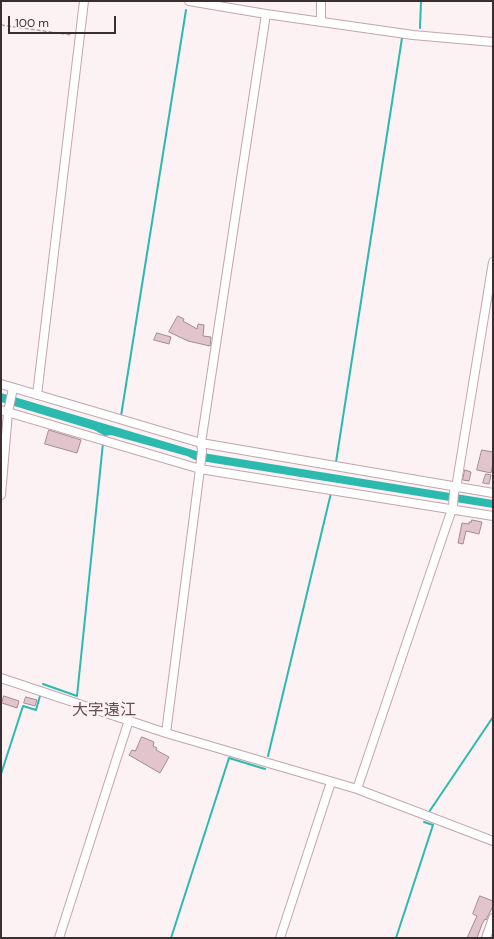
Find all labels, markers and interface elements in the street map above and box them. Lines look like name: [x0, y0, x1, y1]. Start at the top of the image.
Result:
scale bar: [10, 8, 118, 34]
text: 100 m: [15, 15, 49, 31]
district label: 大字遠江: [72, 701, 136, 721]

